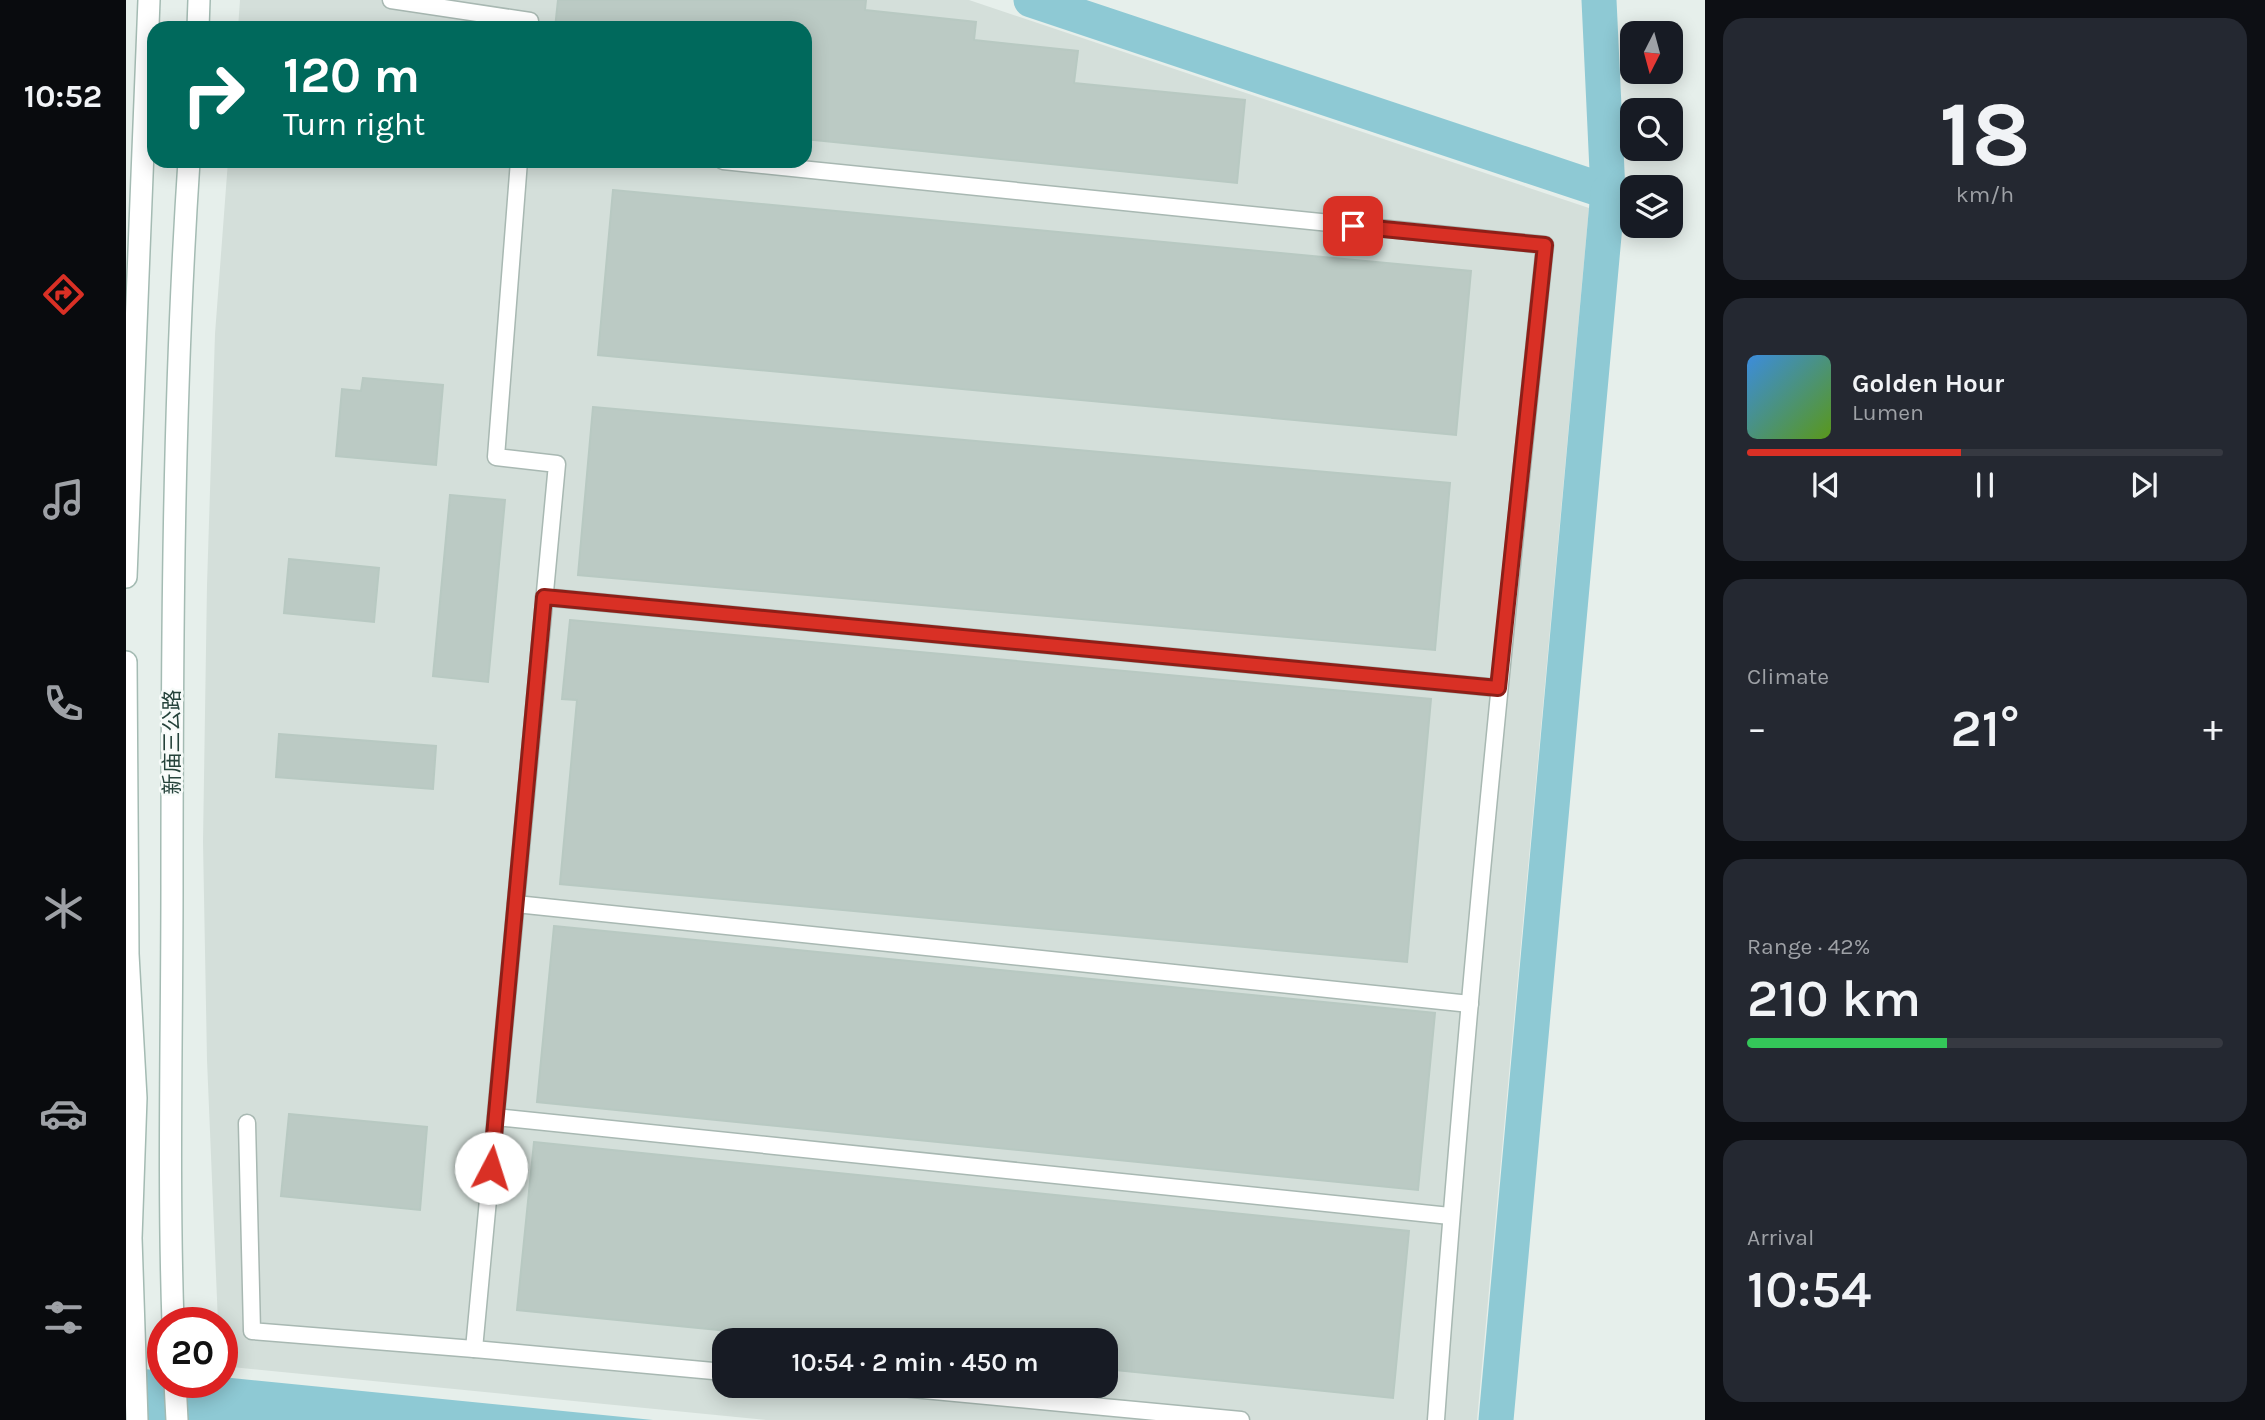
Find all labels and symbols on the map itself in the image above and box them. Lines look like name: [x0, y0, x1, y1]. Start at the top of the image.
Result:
north arrow: [1620, 21, 1684, 84]
pin: [1323, 196, 1383, 256]
street label: 新庙三公路: [160, 690, 184, 795]
position arrow: [454, 1131, 528, 1205]
speed limit sign: 20: [147, 1307, 238, 1398]

